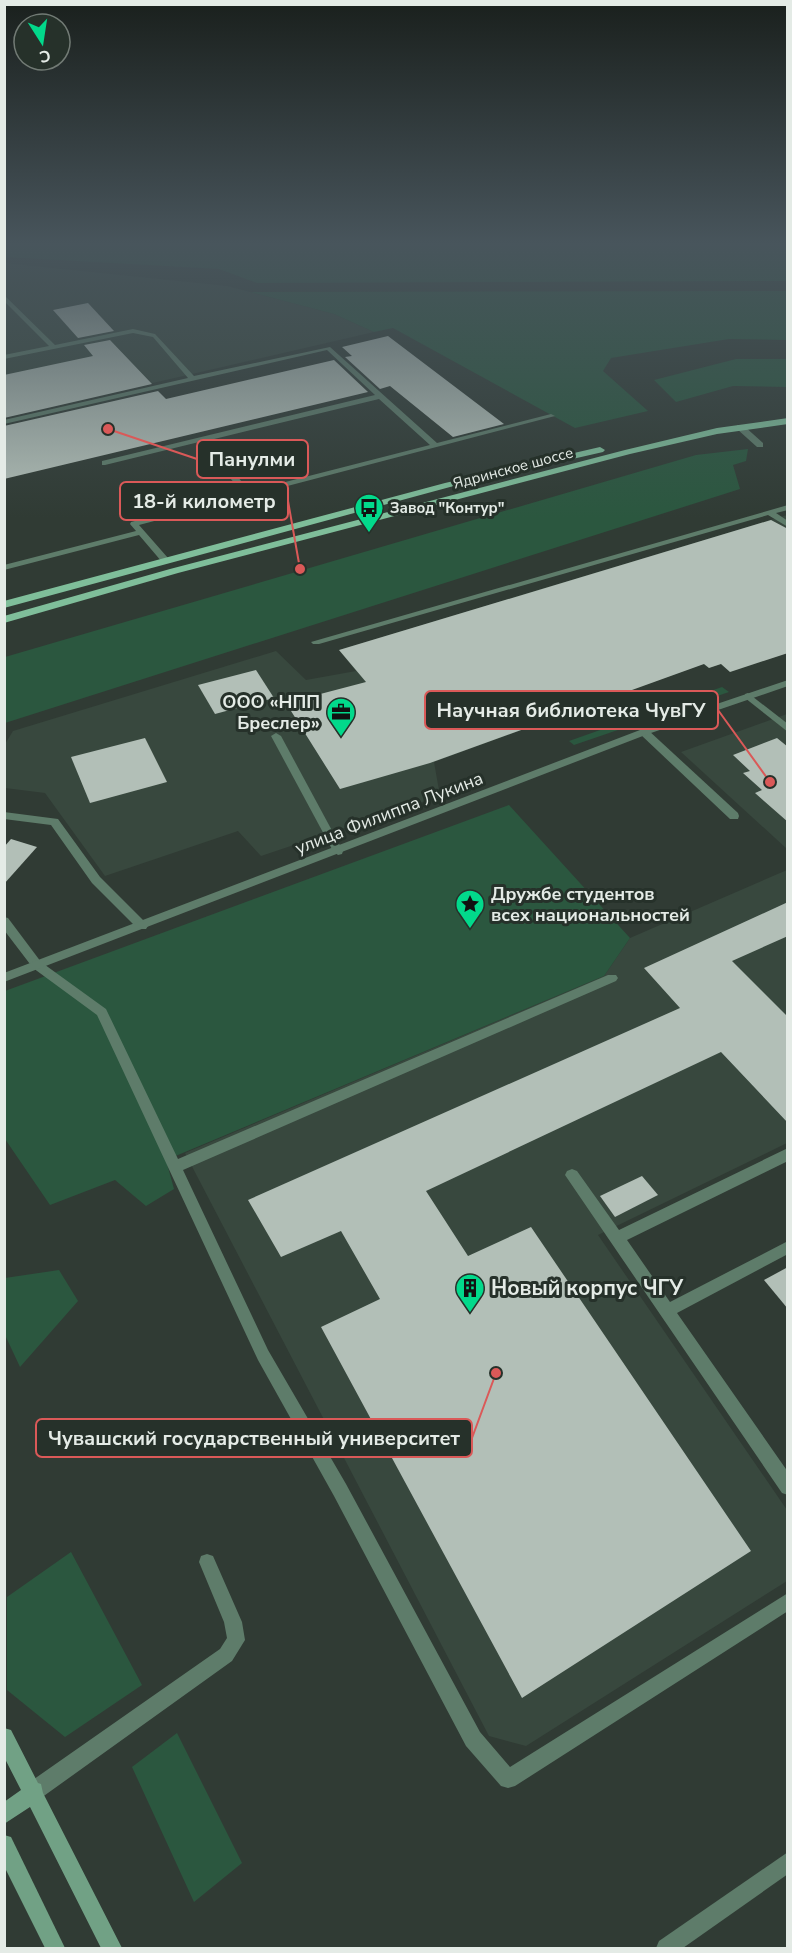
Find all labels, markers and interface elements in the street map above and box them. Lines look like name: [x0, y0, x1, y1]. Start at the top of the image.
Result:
north arrow: [12, 12, 72, 72]
text: С: [37, 44, 53, 68]
callout: Панулми: [197, 440, 308, 478]
street label: Ядринское шоссе: [451, 442, 575, 494]
text: Панулми: [209, 446, 295, 473]
callout: 18-й километр: [120, 482, 288, 520]
text: 18-й километр: [132, 488, 276, 515]
bus stop icon: Завод "Контур": [353, 492, 385, 534]
place label: Завод "Контур": [390, 498, 504, 518]
place label: ООО «НПП Бреслер»: [222, 690, 320, 735]
callout: Научная библиотека ЧувГУ: [425, 691, 718, 729]
office icon: ООО «НПП Бреслер»: [325, 696, 357, 738]
text: Научная библиотека ЧувГУ: [436, 697, 706, 724]
street label: улица Филиппа Лукина: [291, 766, 487, 860]
place label: Дружбе студентов всех национальностей: [491, 882, 690, 927]
place icon: Дружбе студентов всех национальностей: [454, 888, 486, 930]
building icon: Новый корпус ЧГУ: [454, 1272, 486, 1314]
place label: Новый корпус ЧГУ: [491, 1274, 684, 1302]
callout: Чувашский государственный университет: [36, 1419, 472, 1457]
text: Чувашский государственный университет: [48, 1425, 461, 1452]

